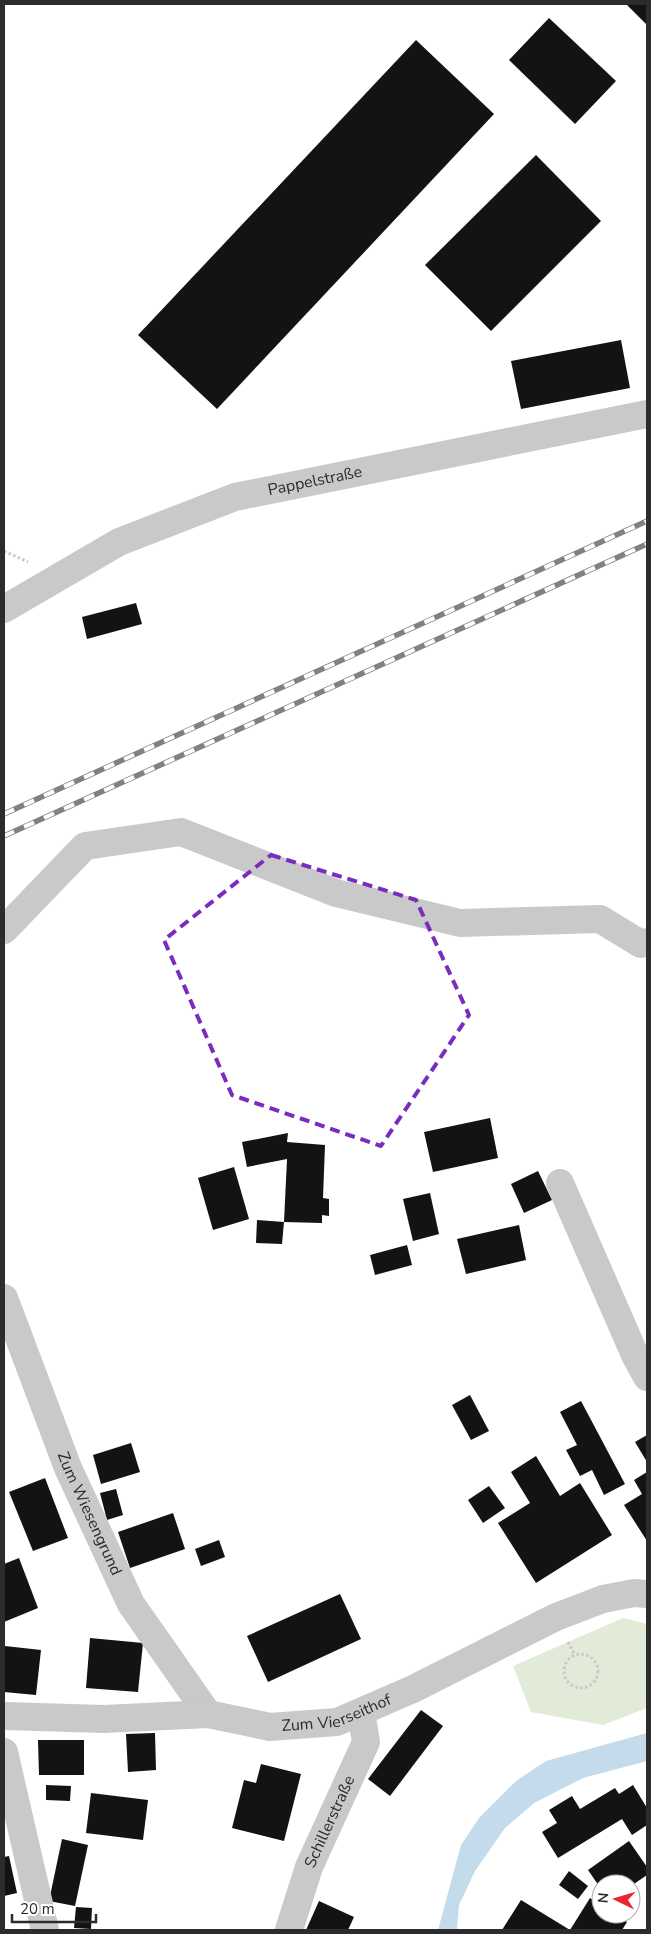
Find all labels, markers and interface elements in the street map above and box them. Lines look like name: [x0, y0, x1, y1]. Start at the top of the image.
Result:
street label: Pappelstraße: [266, 461, 364, 501]
street label: Zum Wiesengrund: [52, 1449, 127, 1579]
street label: Zum Vierseithof: [281, 1688, 395, 1737]
street label: Schillerstraße: [299, 1772, 360, 1871]
north arrow: [591, 1874, 641, 1924]
scale bar: [12, 1892, 96, 1924]
text: N: [594, 1892, 613, 1904]
text: 20 m: [20, 1899, 55, 1919]

